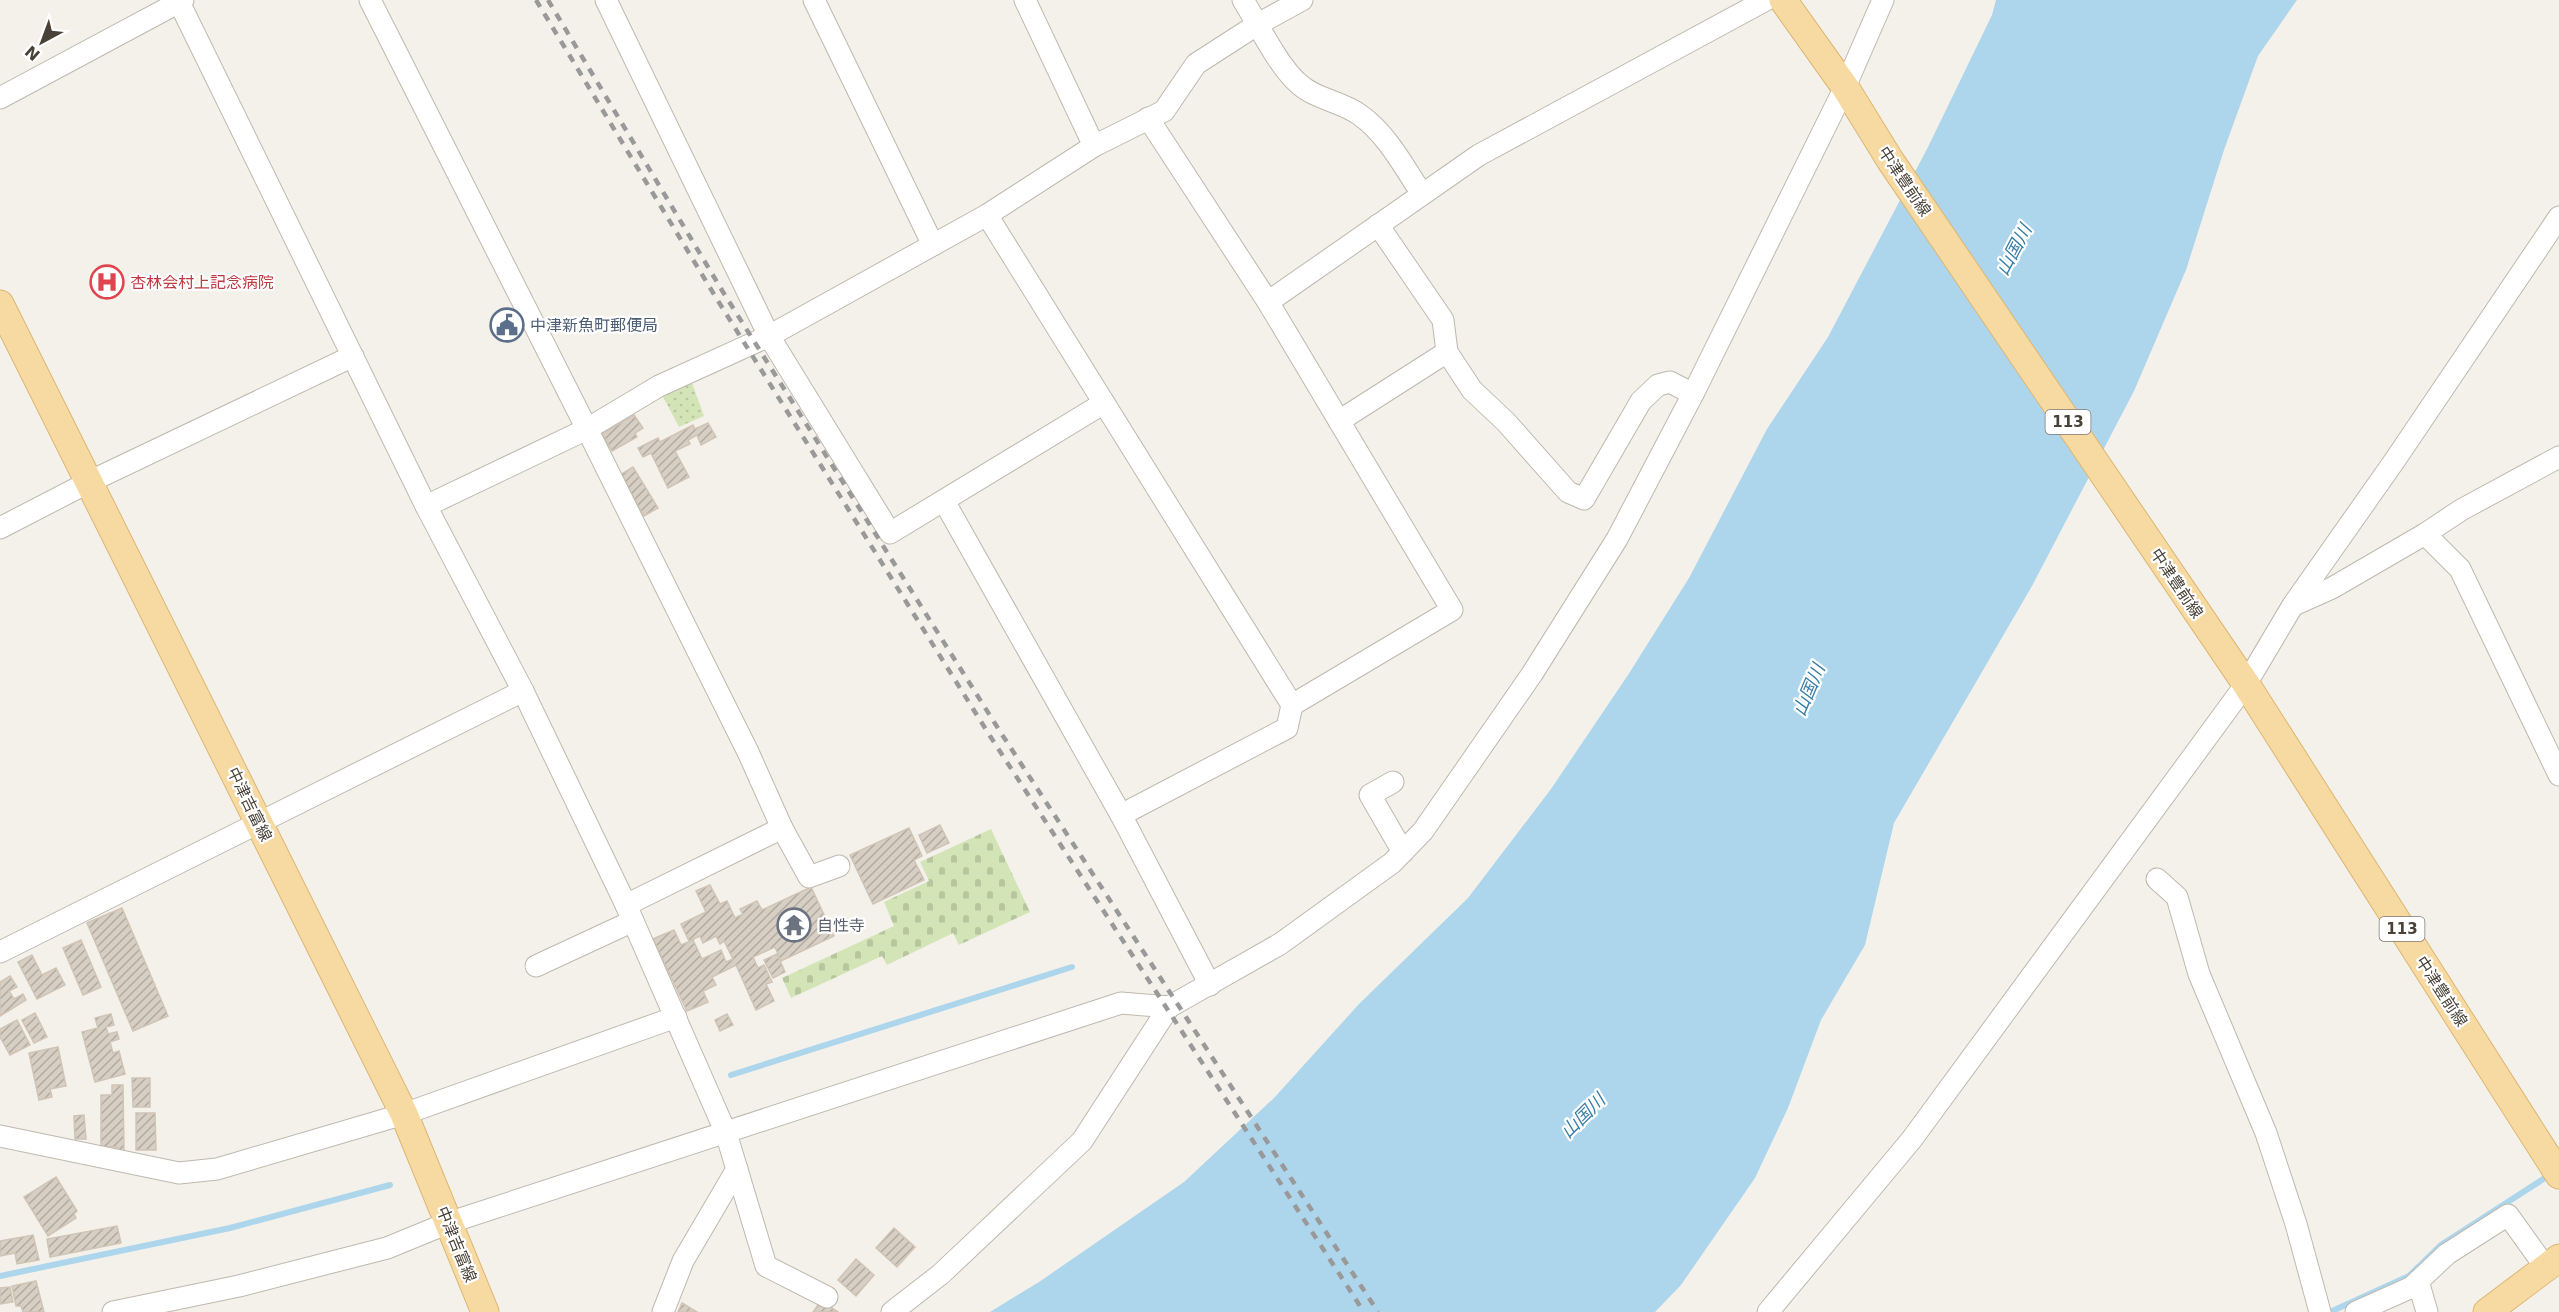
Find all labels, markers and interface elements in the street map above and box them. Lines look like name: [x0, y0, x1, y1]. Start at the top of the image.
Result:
north arrow: [12, 12, 72, 72]
text: N: [21, 41, 44, 65]
street label: 中津豊前線: [1874, 143, 1935, 220]
water label: 山国川: [1992, 219, 2036, 279]
hospital icon: 杏林会村上記念病院: [89, 264, 125, 300]
place label: 杏林会村上記念病院: [130, 273, 274, 292]
public building icon: 中津新魚町郵便局: [489, 307, 525, 343]
place label: 中津新魚町郵便局: [530, 316, 658, 335]
road number: 113: [2046, 410, 2090, 434]
street label: 中津豊前線: [2146, 545, 2207, 622]
water label: 山国川: [1788, 659, 1830, 719]
street label: 中津吉富線: [223, 764, 276, 844]
temple icon: 自性寺: [776, 907, 812, 943]
place label: 自性寺: [817, 916, 865, 935]
road number: 113: [2380, 917, 2424, 941]
street label: 中津豊前線: [2412, 953, 2471, 1030]
water label: 山国川: [1556, 1088, 1611, 1142]
street label: 中津吉富線: [433, 1204, 480, 1285]

